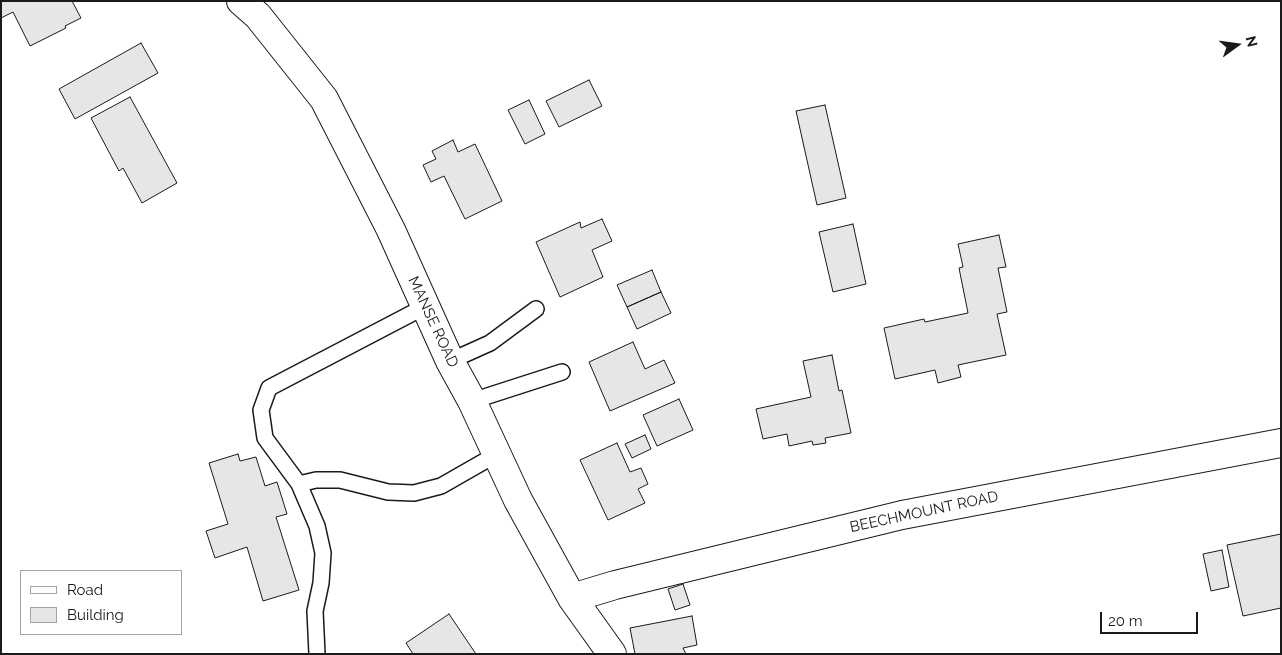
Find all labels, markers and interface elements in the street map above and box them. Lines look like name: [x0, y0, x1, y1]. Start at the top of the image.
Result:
north arrow: [1212, 20, 1262, 70]
text: N: [1242, 34, 1261, 48]
street label: MANSE ROAD: [404, 274, 462, 370]
street label: BEECHMOUNT ROAD: [848, 487, 1000, 537]
legend: [20, 570, 182, 635]
text: Road: [67, 581, 103, 599]
scale bar: [1102, 602, 1200, 634]
text: Building: [67, 606, 124, 624]
text: 20 m: [1108, 612, 1143, 630]

